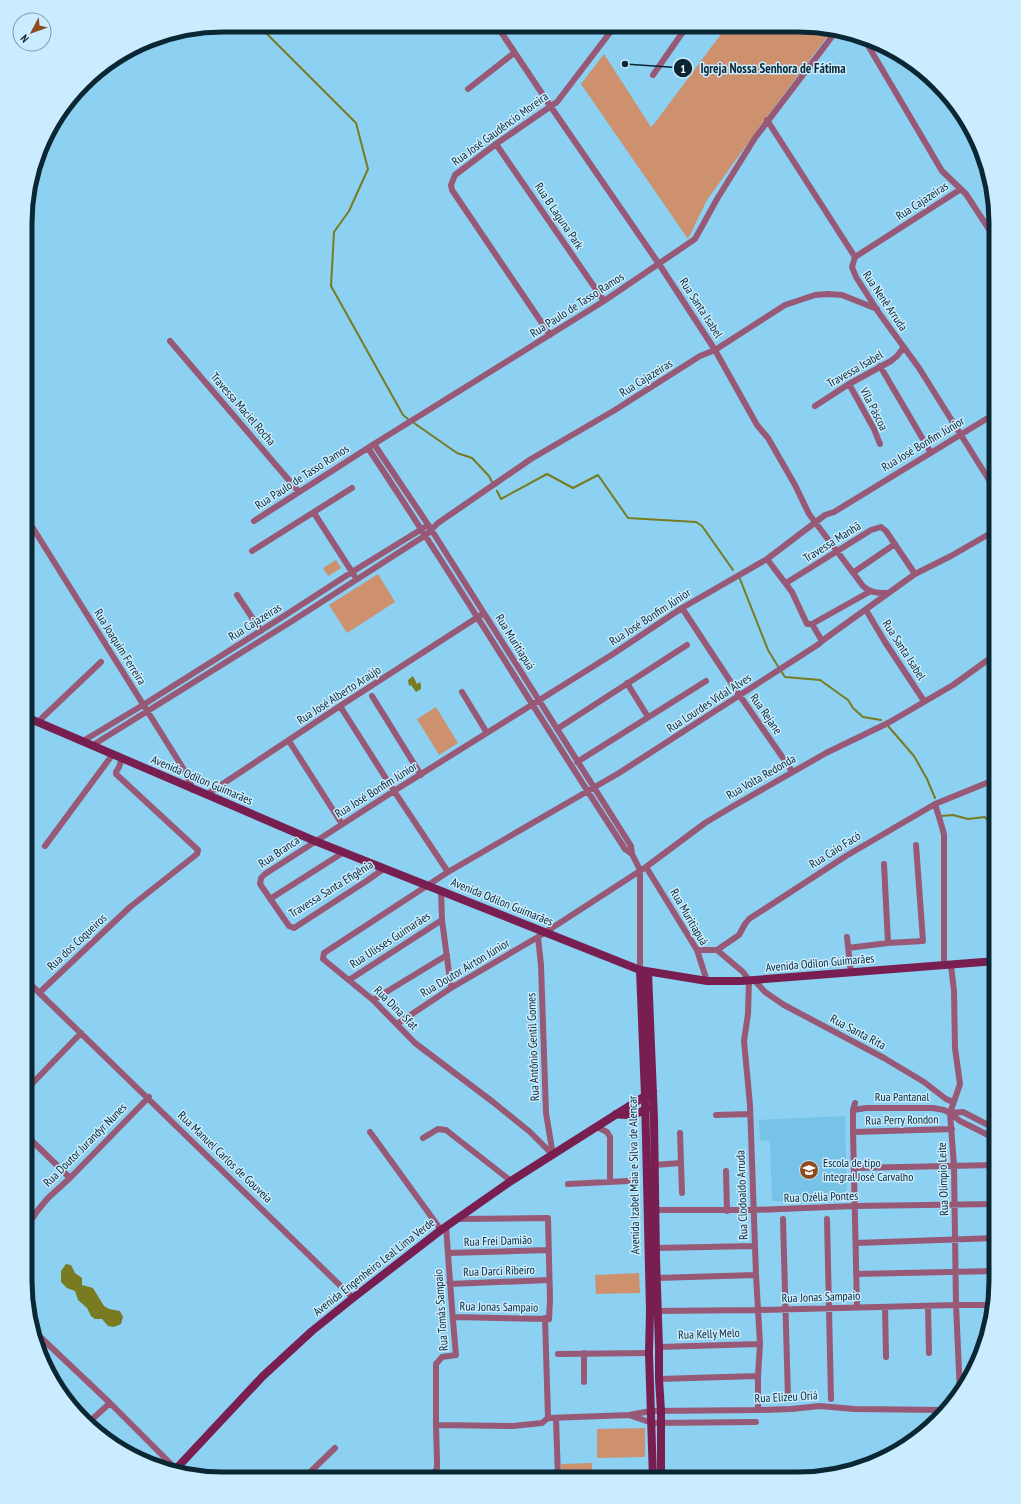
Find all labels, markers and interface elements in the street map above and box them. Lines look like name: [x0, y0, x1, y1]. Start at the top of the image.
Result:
north arrow: [12, 12, 52, 52]
text: N: [17, 32, 32, 45]
callout: Igreja Nossa Senhora de Fátima: [673, 56, 854, 81]
text: Igreja Nossa Senhora de Fátima: [700, 60, 846, 77]
text: 1: [680, 61, 686, 76]
street label: Rua José Gaudêncio Moreira: [449, 88, 551, 169]
street label: Rua Cajazeiras: [893, 178, 951, 223]
street label: Rua B Laguna Park: [532, 180, 587, 252]
street label: Rua Nenê Arruda: [860, 268, 911, 334]
street label: Rua Paulo de Tasso Ramos: [527, 269, 626, 341]
street label: Rua Santa Isabel: [676, 275, 727, 341]
street label: Travessa Isabel: [824, 346, 886, 391]
street label: Rua Cajazeiras: [616, 355, 675, 400]
street label: Travessa Maciel Rocha: [208, 369, 279, 448]
street label: Vila Páscoa: [857, 384, 892, 433]
street label: Rua José Bonfim Júnior: [879, 413, 968, 474]
street label: Rua Paulo de Tasso Ramos: [252, 441, 351, 513]
street label: Travessa Manhã: [800, 518, 864, 565]
street label: Rua José Bonfim Júnior: [606, 584, 694, 648]
street label: Rua Cajazeiras: [225, 599, 284, 644]
street label: Rua Joaquim Ferreira: [91, 606, 150, 688]
street label: Rua Muritiapuá: [492, 611, 539, 673]
street label: Rua Santa Isabel: [879, 617, 930, 683]
street label: Rua José Alberto Araújo: [294, 662, 384, 727]
street label: Rua Lourdes Vídal Alves: [664, 670, 754, 736]
street label: Rua Rejane: [747, 691, 786, 737]
street label: Avenida Odilon Guimarães: [149, 751, 255, 808]
street label: Rua Volta Redonda: [723, 751, 798, 802]
street label: Rua José Bonfim Júnior: [332, 758, 420, 821]
street label: Rua Caio Facó: [806, 828, 863, 871]
street label: Rua Branca: [255, 832, 302, 871]
street label: Travessa Santa Efigênia: [286, 857, 376, 921]
street label: Avenida Odilon Guimarães: [449, 874, 555, 929]
street label: Rua Muritiapuá: [667, 886, 712, 948]
street label: Rua Ulisses Guimarães: [347, 908, 433, 971]
street label: Rua dos Coqueiros: [44, 910, 110, 973]
street label: Rua Doutor Airton Júnior: [417, 935, 513, 1000]
street label: Avenida Odilon Guimarães: [765, 950, 875, 975]
street label: Rua Dina Sfat: [371, 982, 422, 1033]
street label: Rua Antônio Gentil Gomes: [523, 993, 542, 1101]
street label: Rua Santa Rita: [828, 1011, 889, 1053]
street label: Rua Pantanal: [875, 1089, 929, 1104]
street label: Avenida Izabel Maia e Silva de Alencar: [625, 1095, 642, 1254]
street label: Rua Doutor Jurandyr Nunes: [40, 1100, 130, 1190]
street label: Rua Manuel Carlos de Gouveia: [175, 1108, 276, 1206]
street label: Rua Perry Rondon: [865, 1111, 939, 1128]
street label: Rua Olímpio Leite: [934, 1142, 951, 1216]
street label: Rua Clodoaldo Arruda: [732, 1150, 751, 1240]
place label: Escola de tipo integral José Carvalho: [823, 1155, 913, 1184]
school or university icon: Escola de tipo integral José Carvalho: [798, 1159, 820, 1181]
street label: Rua Ozélia Pontes: [784, 1188, 858, 1205]
street label: Avenida Engenheiro Leal Lima Verde: [310, 1214, 438, 1319]
street label: Rua Frei Damião: [464, 1232, 532, 1249]
street label: Rua Darci Ribeiro: [463, 1262, 535, 1279]
street label: Rua Tomás Sampaio: [430, 1269, 451, 1352]
street label: Rua Jonas Sampaio: [781, 1288, 861, 1305]
street label: Rua Jonas Sampaio: [460, 1298, 538, 1315]
street label: Rua Kelly Melo: [678, 1325, 740, 1342]
street label: Rua Elizeu Oriá: [754, 1387, 818, 1406]

